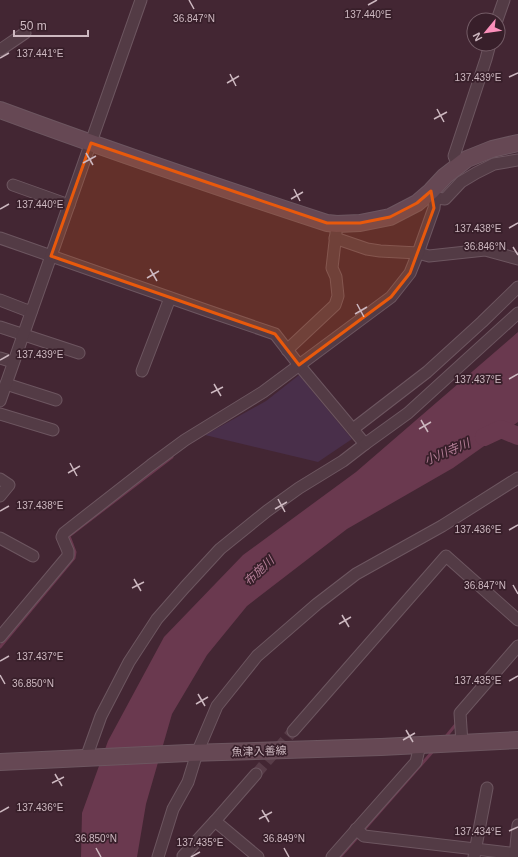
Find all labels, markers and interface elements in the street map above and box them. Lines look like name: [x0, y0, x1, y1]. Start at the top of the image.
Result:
text: 137.440°E: [345, 9, 392, 20]
scale bar: [14, 12, 88, 38]
north arrow: [466, 12, 506, 52]
text: 36.847°N: [173, 13, 215, 24]
text: 50 m: [20, 19, 47, 33]
text: N: [470, 30, 484, 43]
text: 137.441°E: [17, 48, 64, 59]
text: 137.439°E: [455, 72, 502, 83]
text: 137.440°E: [17, 199, 64, 210]
text: 137.438°E: [455, 223, 502, 234]
text: 36.846°N: [464, 241, 506, 252]
text: 137.439°E: [17, 349, 64, 360]
text: 137.437°E: [455, 374, 502, 385]
water label: 小川寺川: [422, 435, 474, 468]
text: 137.438°E: [17, 500, 64, 511]
text: 137.436°E: [455, 524, 502, 535]
water label: 布施川: [241, 552, 278, 588]
text: 36.847°N: [464, 580, 506, 591]
text: 137.437°E: [17, 651, 64, 662]
text: 137.435°E: [455, 675, 502, 686]
text: 36.850°N: [12, 678, 54, 689]
street label: 魚津入善線: [231, 744, 287, 758]
text: 137.436°E: [17, 802, 64, 813]
text: 137.434°E: [455, 826, 502, 837]
text: 36.850°N: [75, 833, 117, 844]
text: 36.849°N: [263, 833, 305, 844]
text: 137.435°E: [177, 837, 224, 848]

